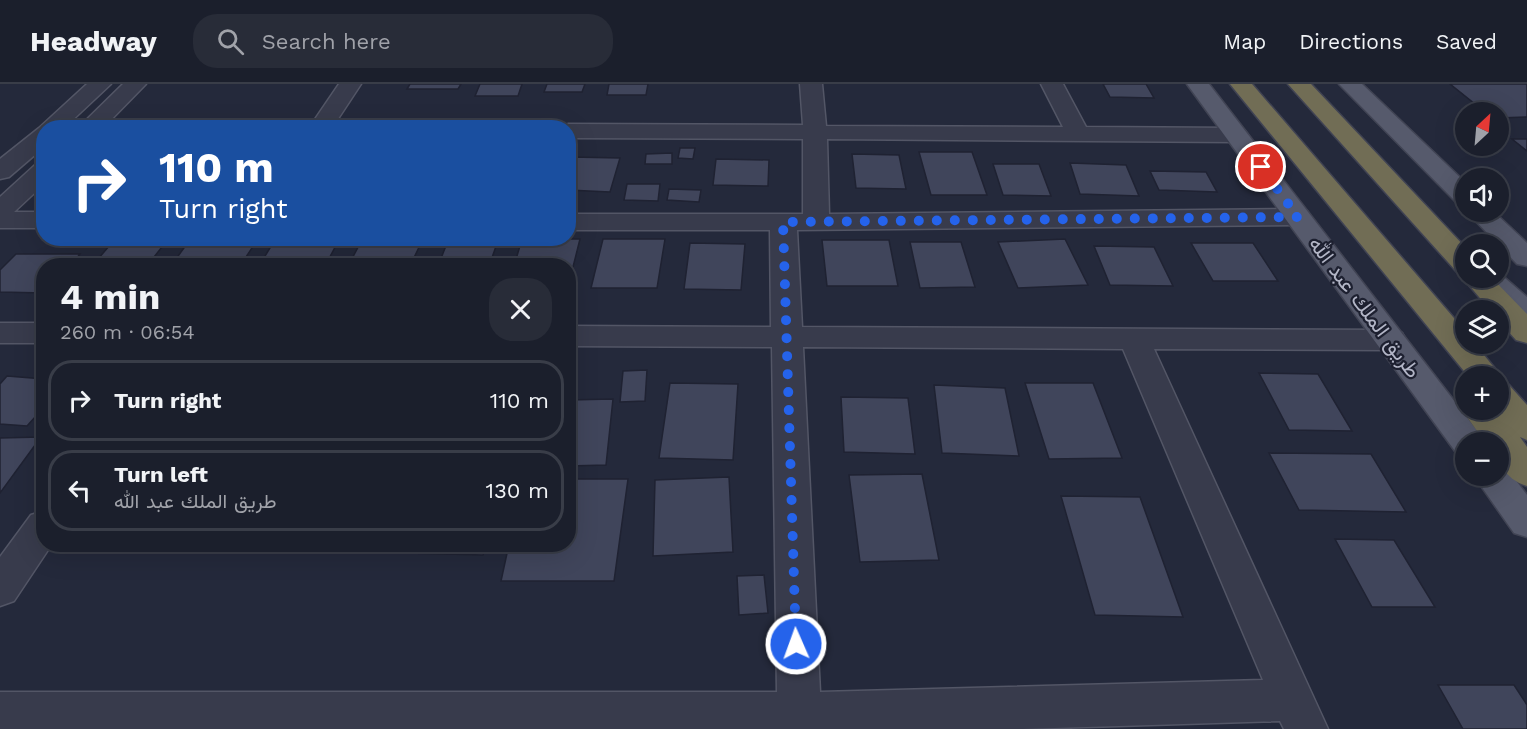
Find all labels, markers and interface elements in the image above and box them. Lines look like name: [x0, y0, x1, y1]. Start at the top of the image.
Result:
search box: [193, 14, 613, 68]
text: Headway: [30, 25, 157, 58]
icon: search: [214, 25, 247, 58]
text: Search here: [262, 29, 391, 54]
text: Map: [1223, 29, 1266, 54]
text: Directions: [1299, 29, 1403, 54]
text: Saved: [1436, 29, 1497, 54]
north arrow: [1455, 102, 1509, 156]
map controls: [1455, 102, 1509, 486]
pin: [1235, 141, 1286, 192]
text: 110 m: [159, 143, 274, 192]
icon: right: [60, 144, 138, 222]
icon: arrive: [1244, 150, 1277, 183]
button: sound: [1455, 168, 1509, 222]
text: Turn right: [159, 193, 288, 225]
street label: طريق الملك عبد الله: [1303, 231, 1426, 383]
button: search: [1455, 234, 1509, 288]
text: 4 min: [60, 276, 160, 318]
button: close: [489, 278, 552, 341]
button: layers: [1455, 300, 1509, 354]
text: 260 m · 06:54: [60, 320, 195, 344]
button: +: [1455, 366, 1509, 420]
icon: right: [63, 384, 96, 417]
text: Turn right: [114, 388, 221, 413]
text: 110 m: [490, 388, 549, 413]
button: −: [1455, 432, 1509, 486]
text: Turn left: [114, 462, 208, 487]
icon: left: [63, 474, 96, 507]
text: 130 m: [485, 478, 549, 503]
text: طريق الملك عبد الله: [114, 489, 276, 513]
position arrow: [764, 612, 828, 676]

